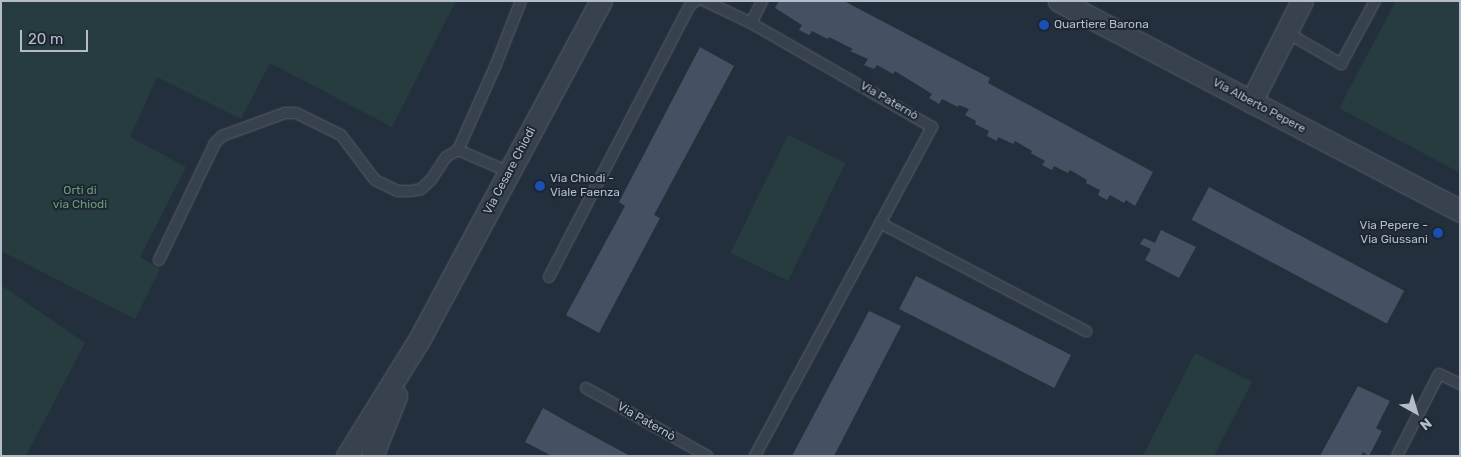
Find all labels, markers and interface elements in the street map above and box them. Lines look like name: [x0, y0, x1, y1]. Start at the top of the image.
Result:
place label: Quartiere Barona: [1054, 18, 1149, 32]
marker: Quartiere Barona: [1038, 19, 1050, 31]
scale bar: [22, 20, 90, 52]
text: 20 m: [28, 30, 63, 48]
street label: Via Alberto Pepere: [1210, 75, 1308, 137]
street label: Via Paternò: [857, 79, 921, 123]
street label: Via Cesare Chiodi: [481, 125, 539, 217]
place label: Via Chiodi - Viale Faenza: [550, 172, 620, 200]
marker: Via Chiodi - Viale Faenza: [534, 180, 546, 192]
park label: Orti di via Chiodi: [53, 184, 107, 212]
place label: Via Pepere - Via Giussani: [1360, 219, 1428, 247]
marker: Via Pepere - Via Giussani: [1432, 227, 1444, 239]
north arrow: [1391, 387, 1441, 437]
street label: Via Paternò: [614, 400, 678, 444]
text: N: [1416, 414, 1435, 434]

